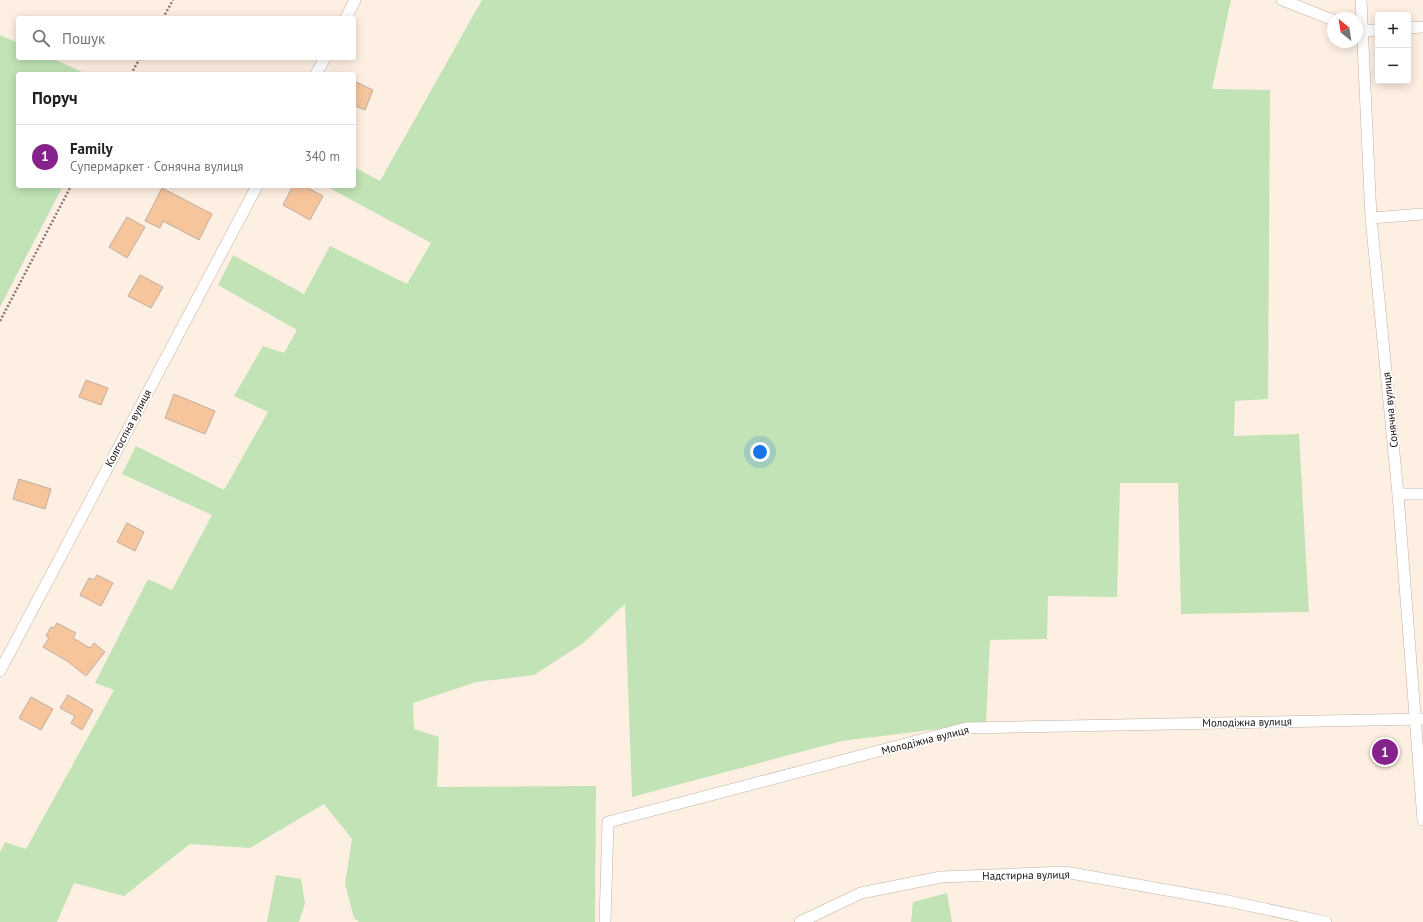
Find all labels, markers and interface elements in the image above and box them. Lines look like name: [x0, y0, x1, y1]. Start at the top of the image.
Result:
north arrow: [1327, 12, 1363, 48]
map controls: [1375, 12, 1411, 84]
button: +: [1375, 12, 1411, 48]
search box: [16, 16, 356, 60]
icon: search: [30, 27, 52, 49]
text: Пошук: [62, 29, 105, 48]
button: −: [1375, 48, 1411, 84]
text: Поруч: [32, 87, 78, 109]
text: Family: [70, 139, 113, 158]
text: 1: [41, 148, 49, 165]
text: 340 m: [305, 148, 340, 165]
text: Супермаркет · Сонячна вулиця: [70, 158, 243, 175]
street label: Сонячна вулиця: [1379, 372, 1401, 448]
street label: Колгоспна вулиця: [102, 387, 154, 469]
your location: [750, 442, 770, 462]
street label: Молодіжна вулиця: [1202, 714, 1292, 730]
street label: Молодіжна вулиця: [880, 722, 970, 758]
pin: 1: [1372, 737, 1398, 767]
street label: Надстирна вулиця: [982, 867, 1070, 883]

